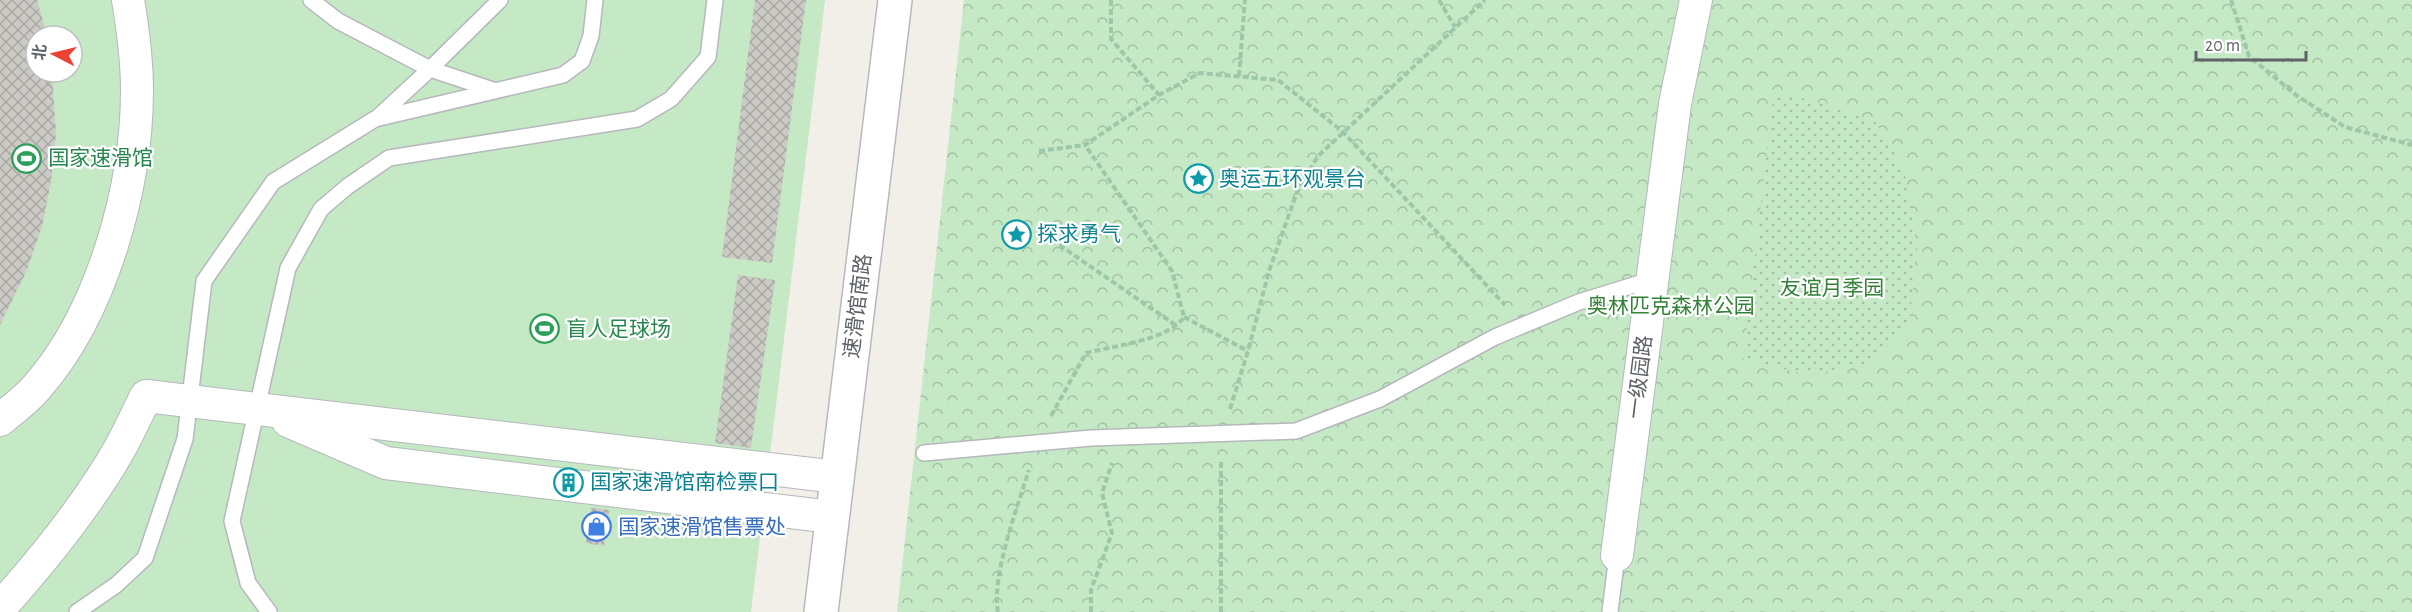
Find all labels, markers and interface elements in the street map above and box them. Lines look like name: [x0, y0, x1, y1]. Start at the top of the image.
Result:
north arrow: [24, 24, 84, 84]
scale bar: [2196, 24, 2306, 62]
text: 20 m: [2205, 37, 2240, 55]
text: 北: [30, 43, 49, 61]
sports icon: 国家速滑馆: [11, 142, 43, 174]
place label: 国家速滑馆: [48, 147, 153, 169]
place icon: 奥运五环观景台: [1182, 163, 1214, 195]
place label: 奥运五环观景台: [1219, 168, 1366, 190]
place icon: 探求勇气: [1000, 218, 1032, 250]
place label: 探求勇气: [1037, 223, 1121, 245]
street label: 速滑馆南路: [840, 252, 875, 359]
park label: 友谊月季园: [1780, 277, 1885, 299]
park label: 奥林匹克森林公园: [1587, 295, 1755, 317]
sports icon: 盲人足球场: [529, 313, 561, 345]
place label: 盲人足球场: [566, 318, 671, 340]
street label: 一级园路: [1623, 334, 1656, 420]
building icon: 国家速滑馆南检票口: [553, 466, 585, 498]
place label: 国家速滑馆南检票口: [590, 471, 779, 493]
shop icon: 国家速滑馆售票处: [581, 511, 613, 543]
place label: 国家速滑馆售票处: [618, 516, 786, 538]

